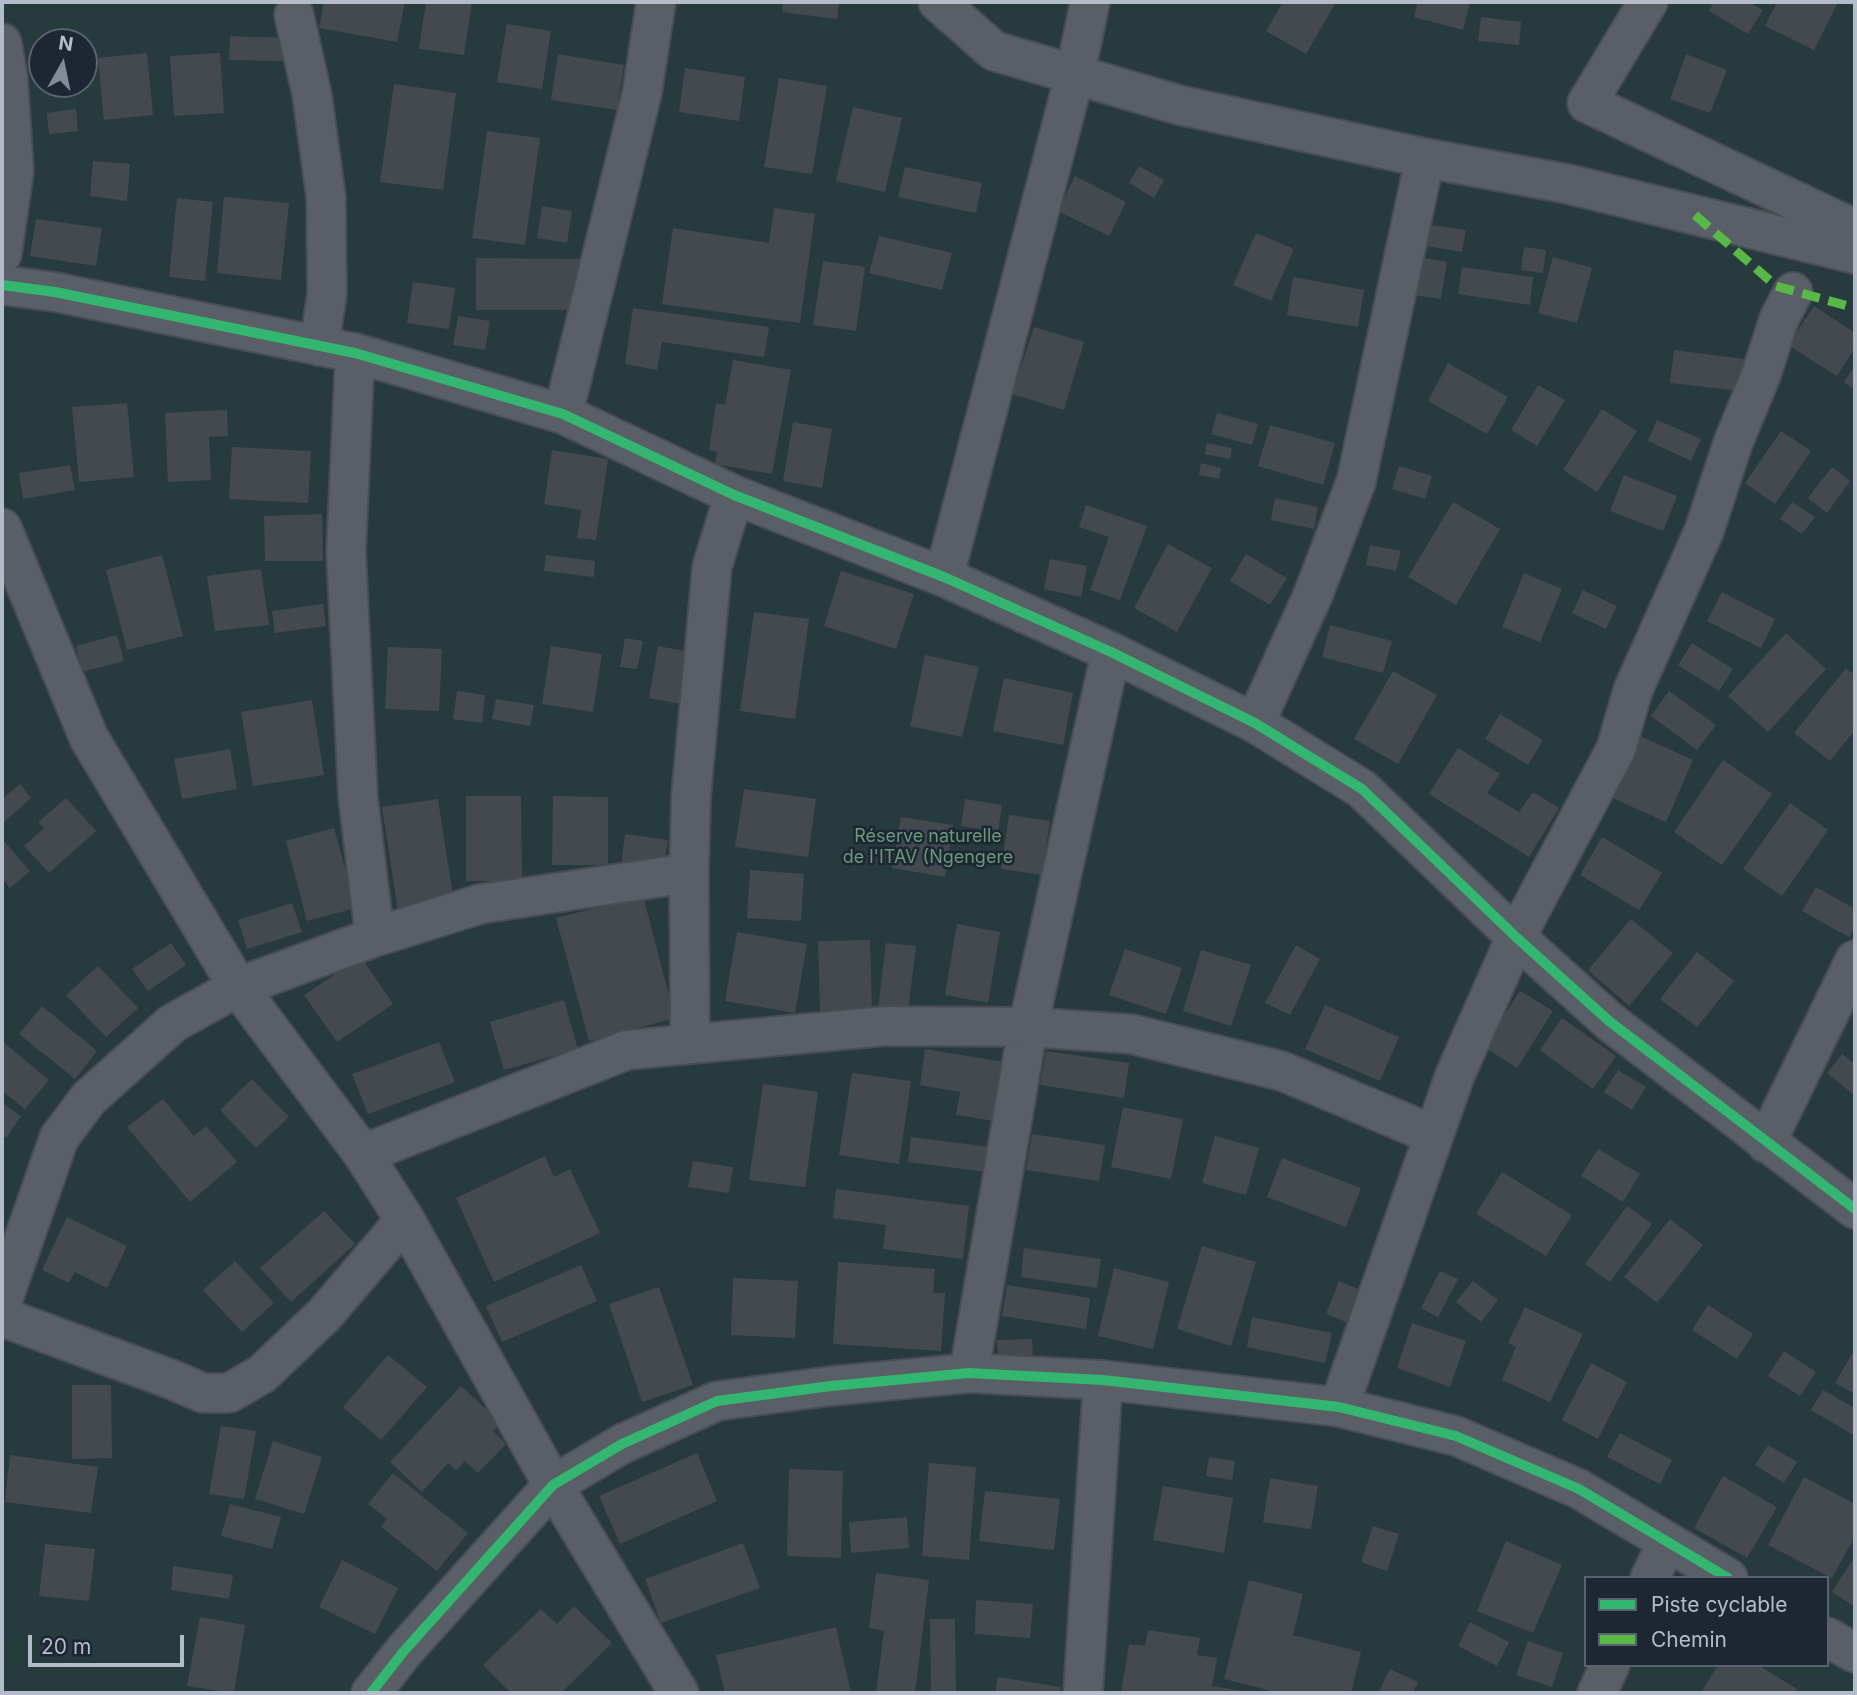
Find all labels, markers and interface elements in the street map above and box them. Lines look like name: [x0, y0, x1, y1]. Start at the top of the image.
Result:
north arrow: [28, 28, 98, 98]
text: N: [57, 31, 75, 56]
park label: Réserve naturelle de l'ITAV (Ngengere: [843, 826, 1013, 868]
legend: [1584, 1576, 1829, 1667]
text: Piste cyclable: [1651, 1592, 1787, 1617]
scale bar: [32, 1622, 187, 1666]
text: Chemin: [1651, 1627, 1727, 1652]
text: 20 m: [41, 1634, 91, 1659]

